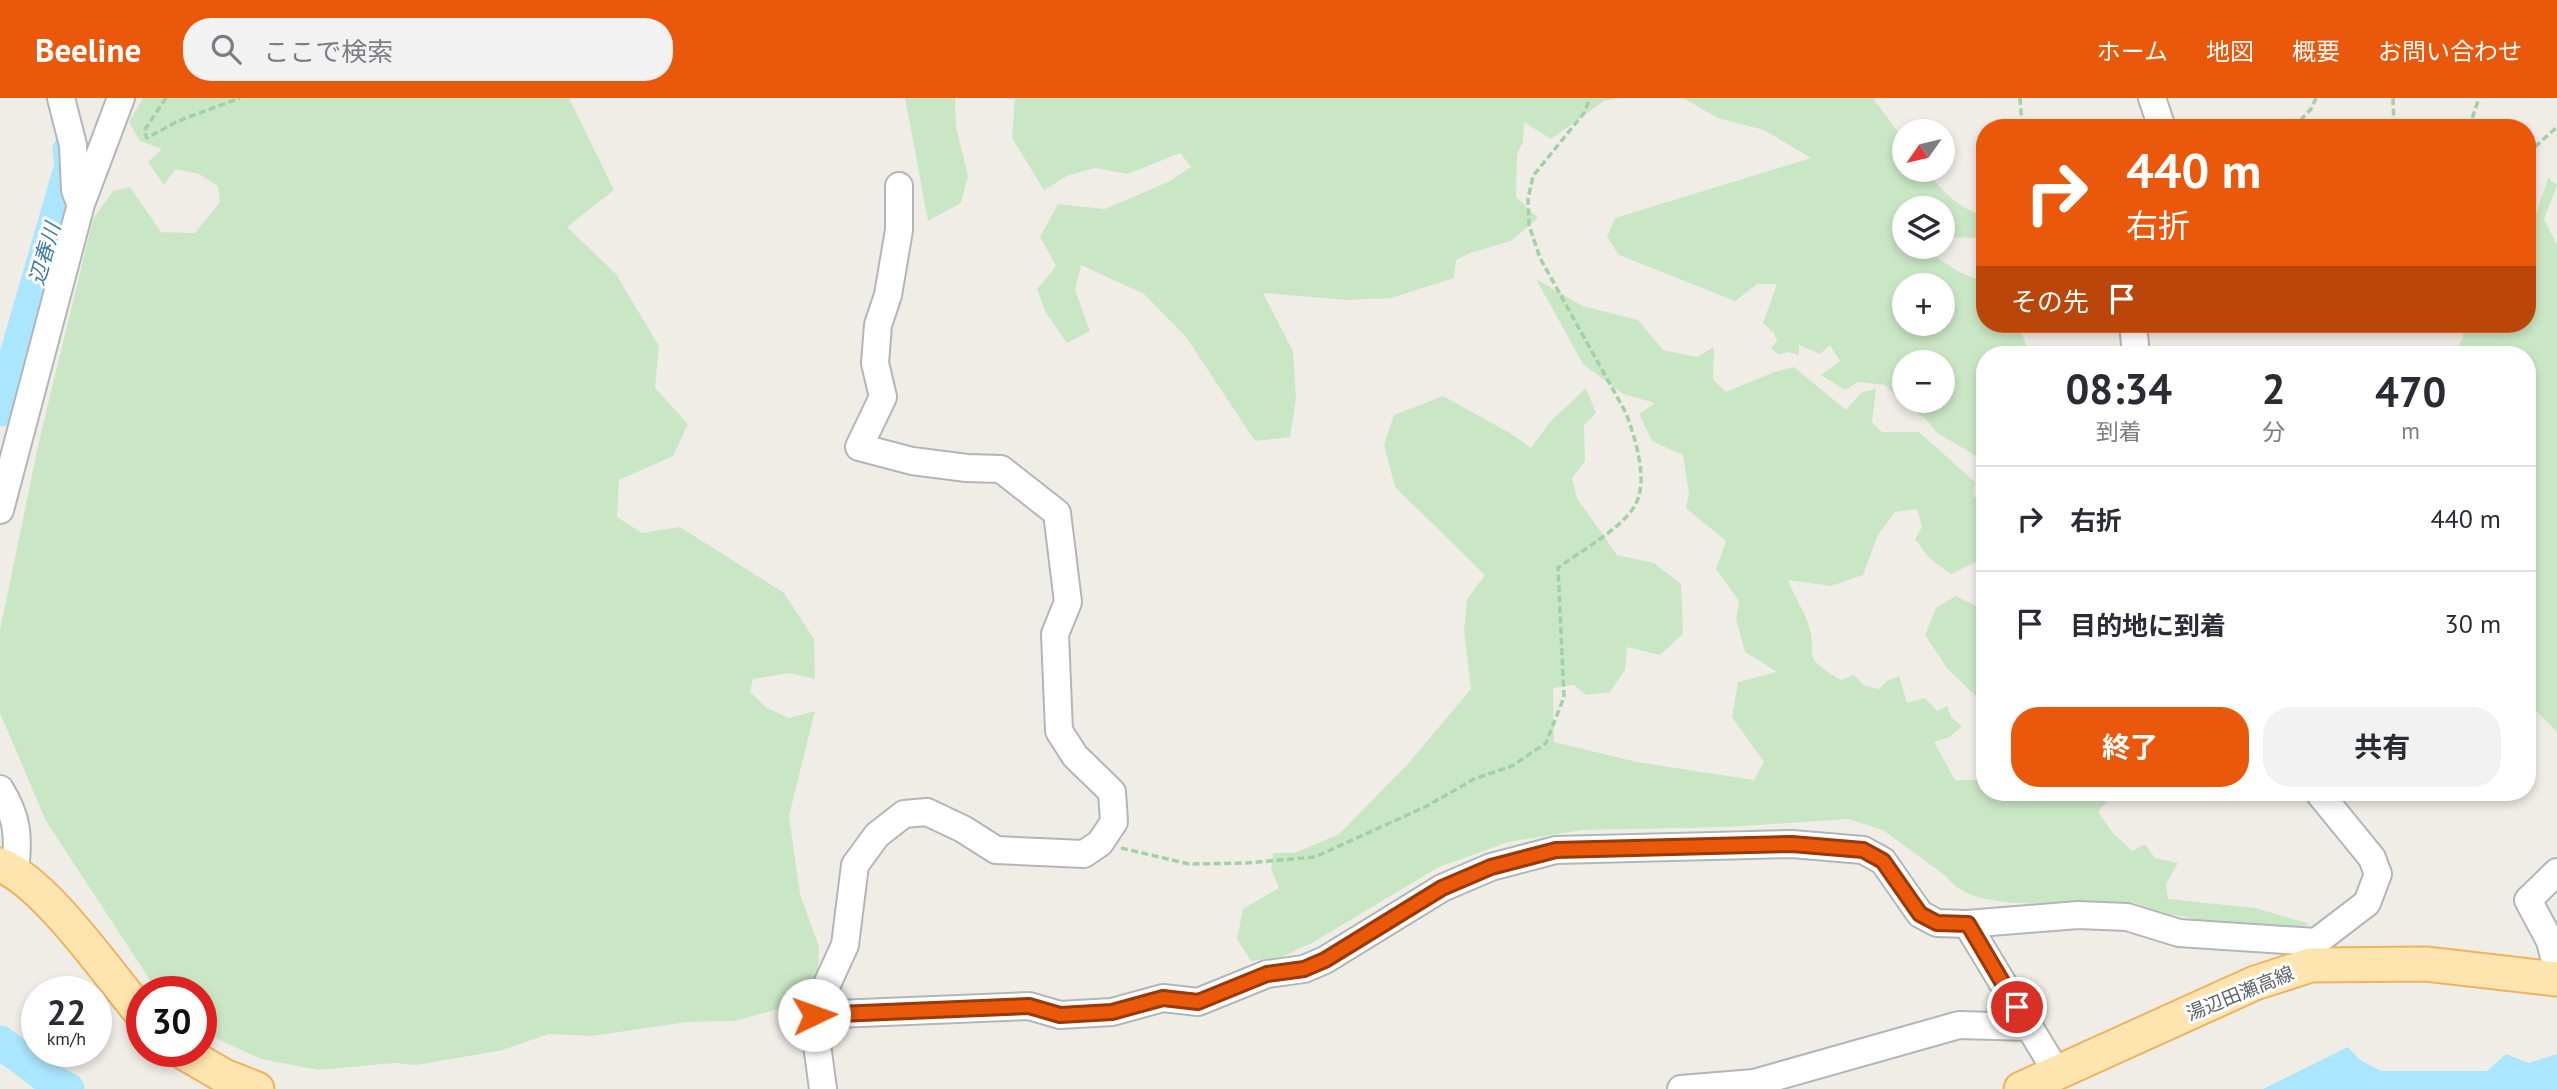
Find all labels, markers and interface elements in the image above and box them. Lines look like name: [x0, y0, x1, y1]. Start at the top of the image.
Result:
search box: [183, 18, 673, 81]
text: Beeline: [35, 28, 141, 71]
icon: search: [207, 30, 245, 68]
text: ここで検索: [263, 35, 393, 68]
text: ホーム: [2097, 36, 2168, 67]
text: 地図: [2206, 36, 2254, 67]
text: 概要: [2292, 36, 2340, 67]
text: お問い合わせ: [2378, 36, 2522, 67]
north arrow: [1892, 119, 1955, 182]
map controls: [1892, 119, 1955, 413]
text: 440 m: [2126, 138, 2261, 202]
icon: right: [2011, 147, 2102, 238]
button: layers: [1892, 196, 1955, 259]
text: 右折: [2126, 204, 2190, 246]
water label: 辺春川: [23, 218, 67, 288]
button: +: [1892, 273, 1955, 336]
icon: arrive: [2103, 280, 2141, 318]
text: その先: [2011, 285, 2089, 318]
button: −: [1892, 350, 1955, 413]
text: 08:34: [2066, 361, 2172, 416]
text: 2: [2262, 361, 2285, 416]
text: 470: [2375, 364, 2446, 419]
text: m: [2401, 416, 2420, 445]
text: 到着: [2096, 417, 2142, 446]
text: 分: [2262, 417, 2285, 446]
icon: right: [2011, 500, 2049, 538]
text: 440 m: [2430, 502, 2501, 535]
text: 右折: [2070, 504, 2122, 537]
icon: arrive: [2011, 605, 2049, 643]
text: 30 m: [2445, 607, 2501, 640]
text: 目的地に到着: [2070, 609, 2226, 642]
button: 終了: [2011, 707, 2249, 787]
button: 共有: [2263, 707, 2501, 787]
street label: 湯辺田瀬高線: [2183, 961, 2297, 1025]
speed limit sign: 30: [126, 976, 217, 1067]
pin: [1987, 977, 2047, 1037]
position arrow: [777, 978, 851, 1052]
icon: arrive: [1998, 988, 2036, 1026]
text: 22: [47, 989, 86, 1035]
text: km/h: [47, 1027, 86, 1050]

